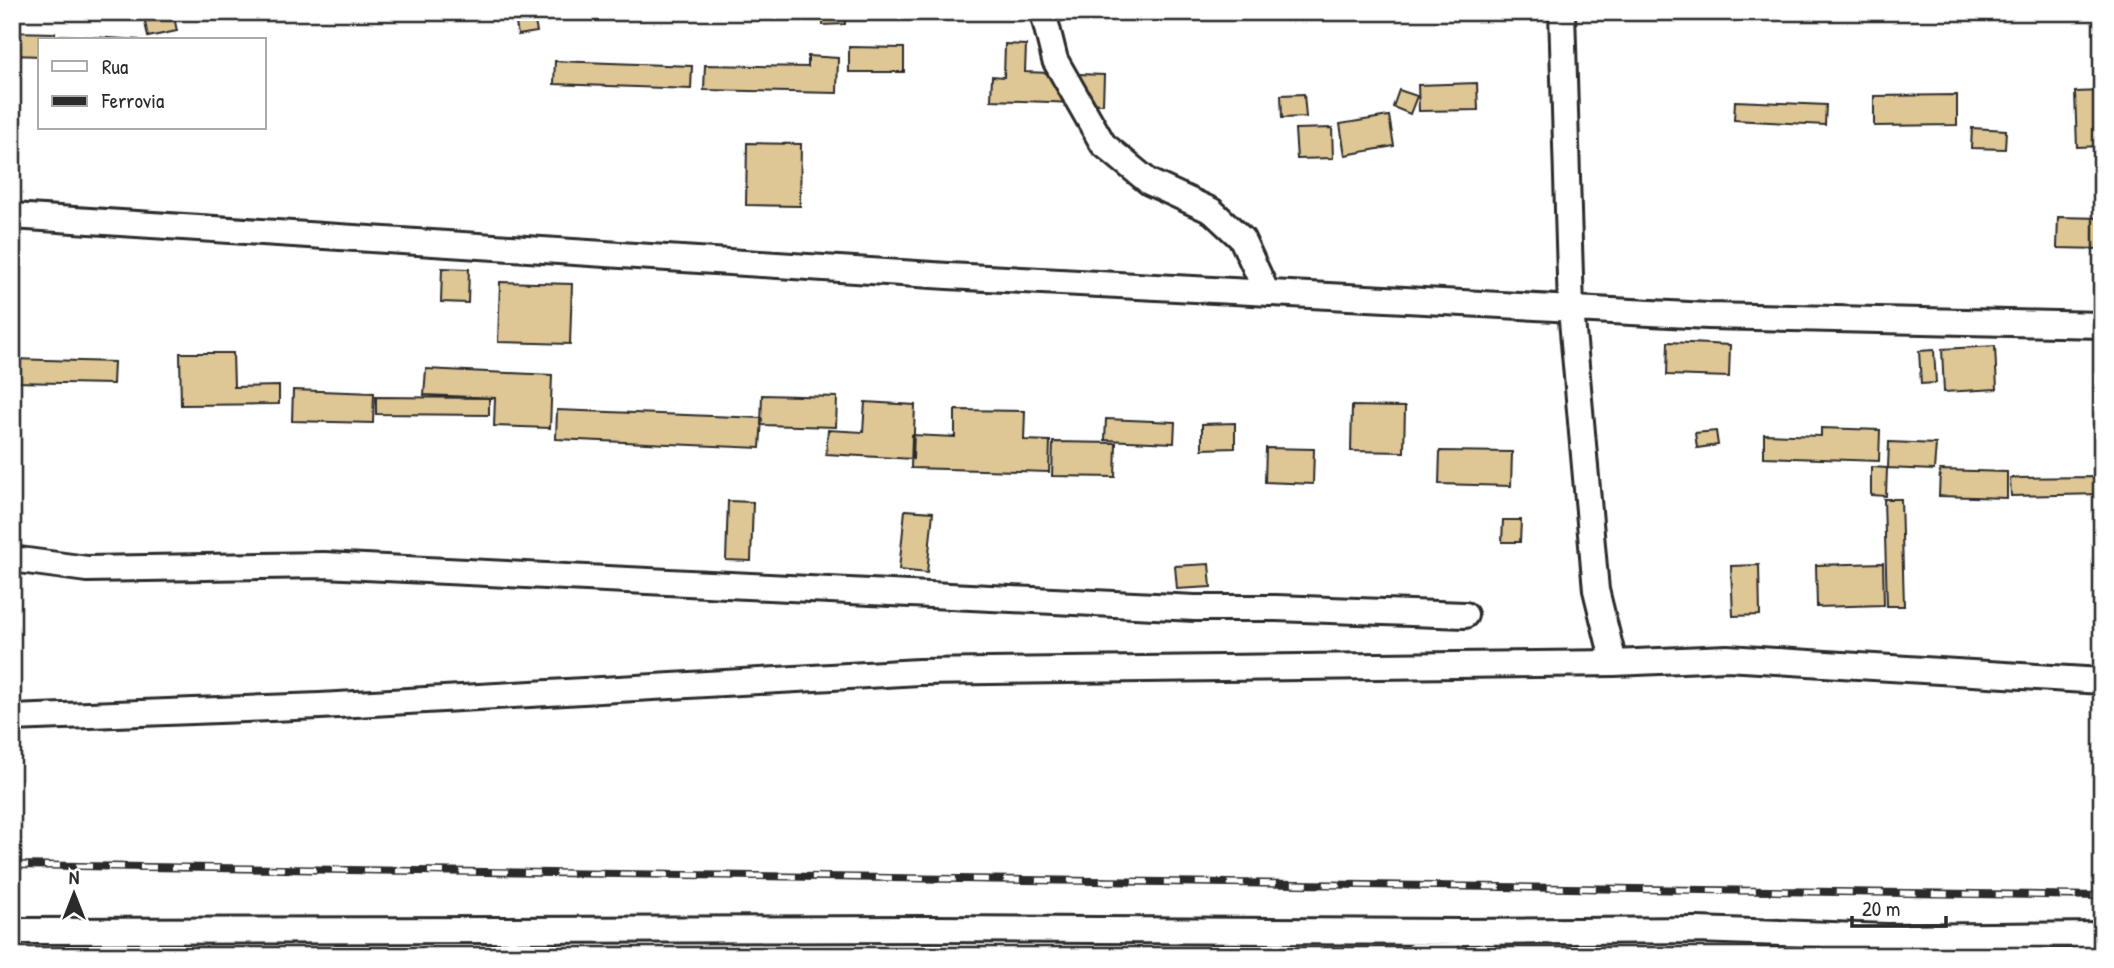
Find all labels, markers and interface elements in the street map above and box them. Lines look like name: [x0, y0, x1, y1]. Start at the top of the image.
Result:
legend: [38, 38, 266, 130]
text: Rua: [102, 52, 128, 81]
text: Ferrovia: [101, 86, 164, 115]
north arrow: [38, 860, 108, 930]
text: N: [69, 864, 79, 890]
scale bar: [1852, 884, 1946, 928]
text: 20 m: [1862, 894, 1900, 923]

